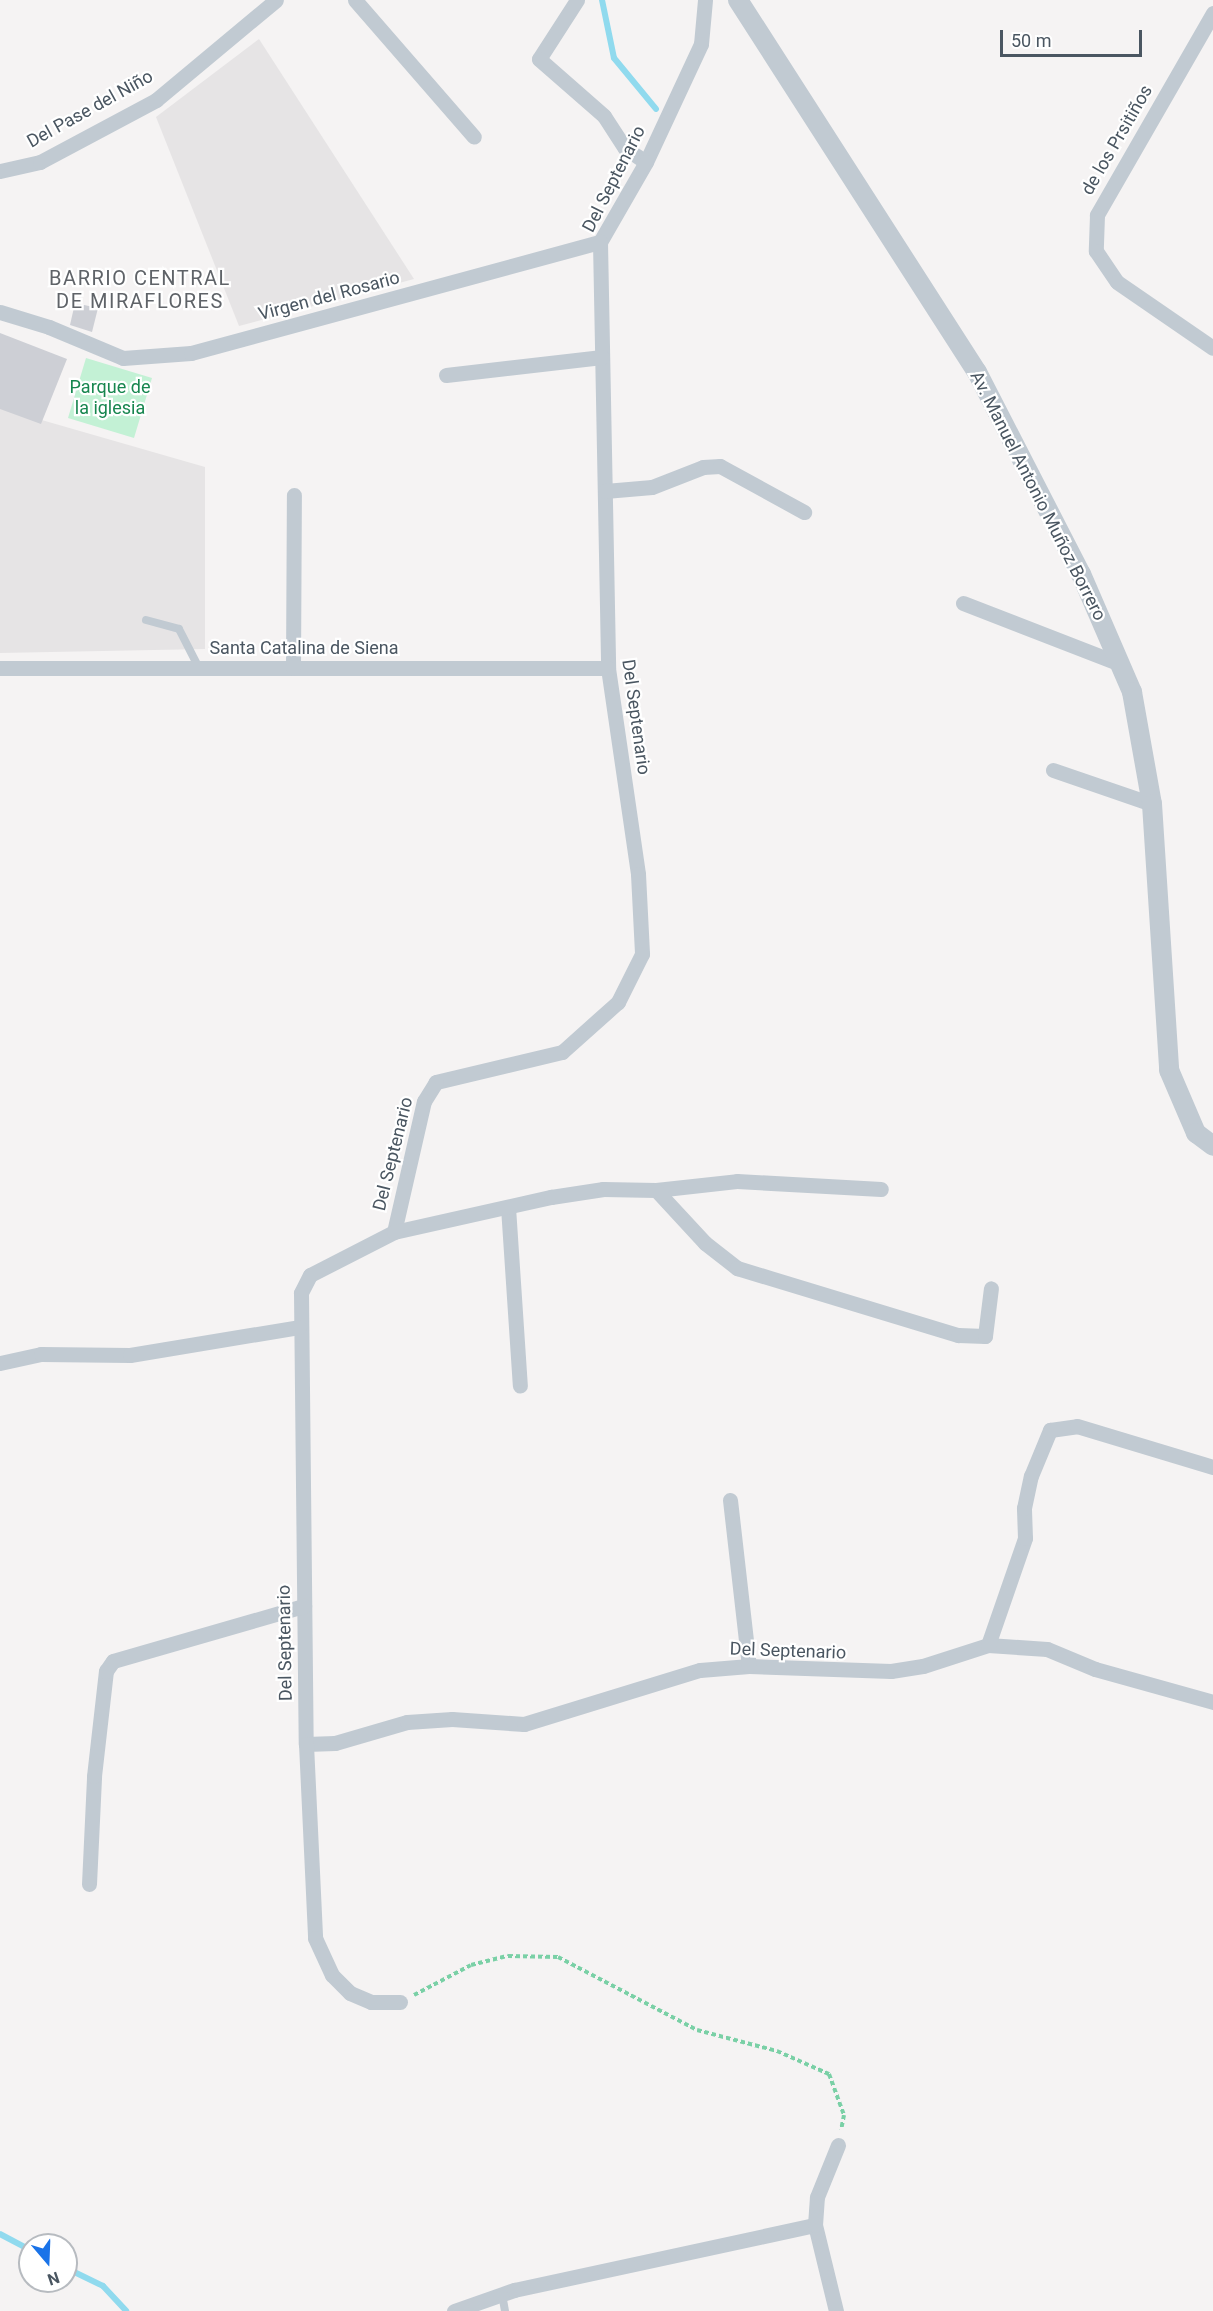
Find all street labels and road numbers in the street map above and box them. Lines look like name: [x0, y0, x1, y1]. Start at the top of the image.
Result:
street label: Del Pase del Niño: [23, 65, 157, 153]
street label: de los Prsitiños: [1077, 81, 1157, 199]
street label: Del Septenario: [578, 122, 650, 236]
street label: Virgen del Rosario: [256, 267, 402, 325]
street label: Av. Manuel Antonio Muñoz Borrero: [965, 368, 1111, 624]
street label: Santa Catalina de Siena: [209, 637, 399, 659]
street label: Del Septenario: [617, 658, 655, 776]
street label: Del Septenario: [368, 1095, 418, 1213]
street label: Del Septenario: [273, 1585, 297, 1701]
street label: Del Septenario: [729, 1638, 847, 1664]

